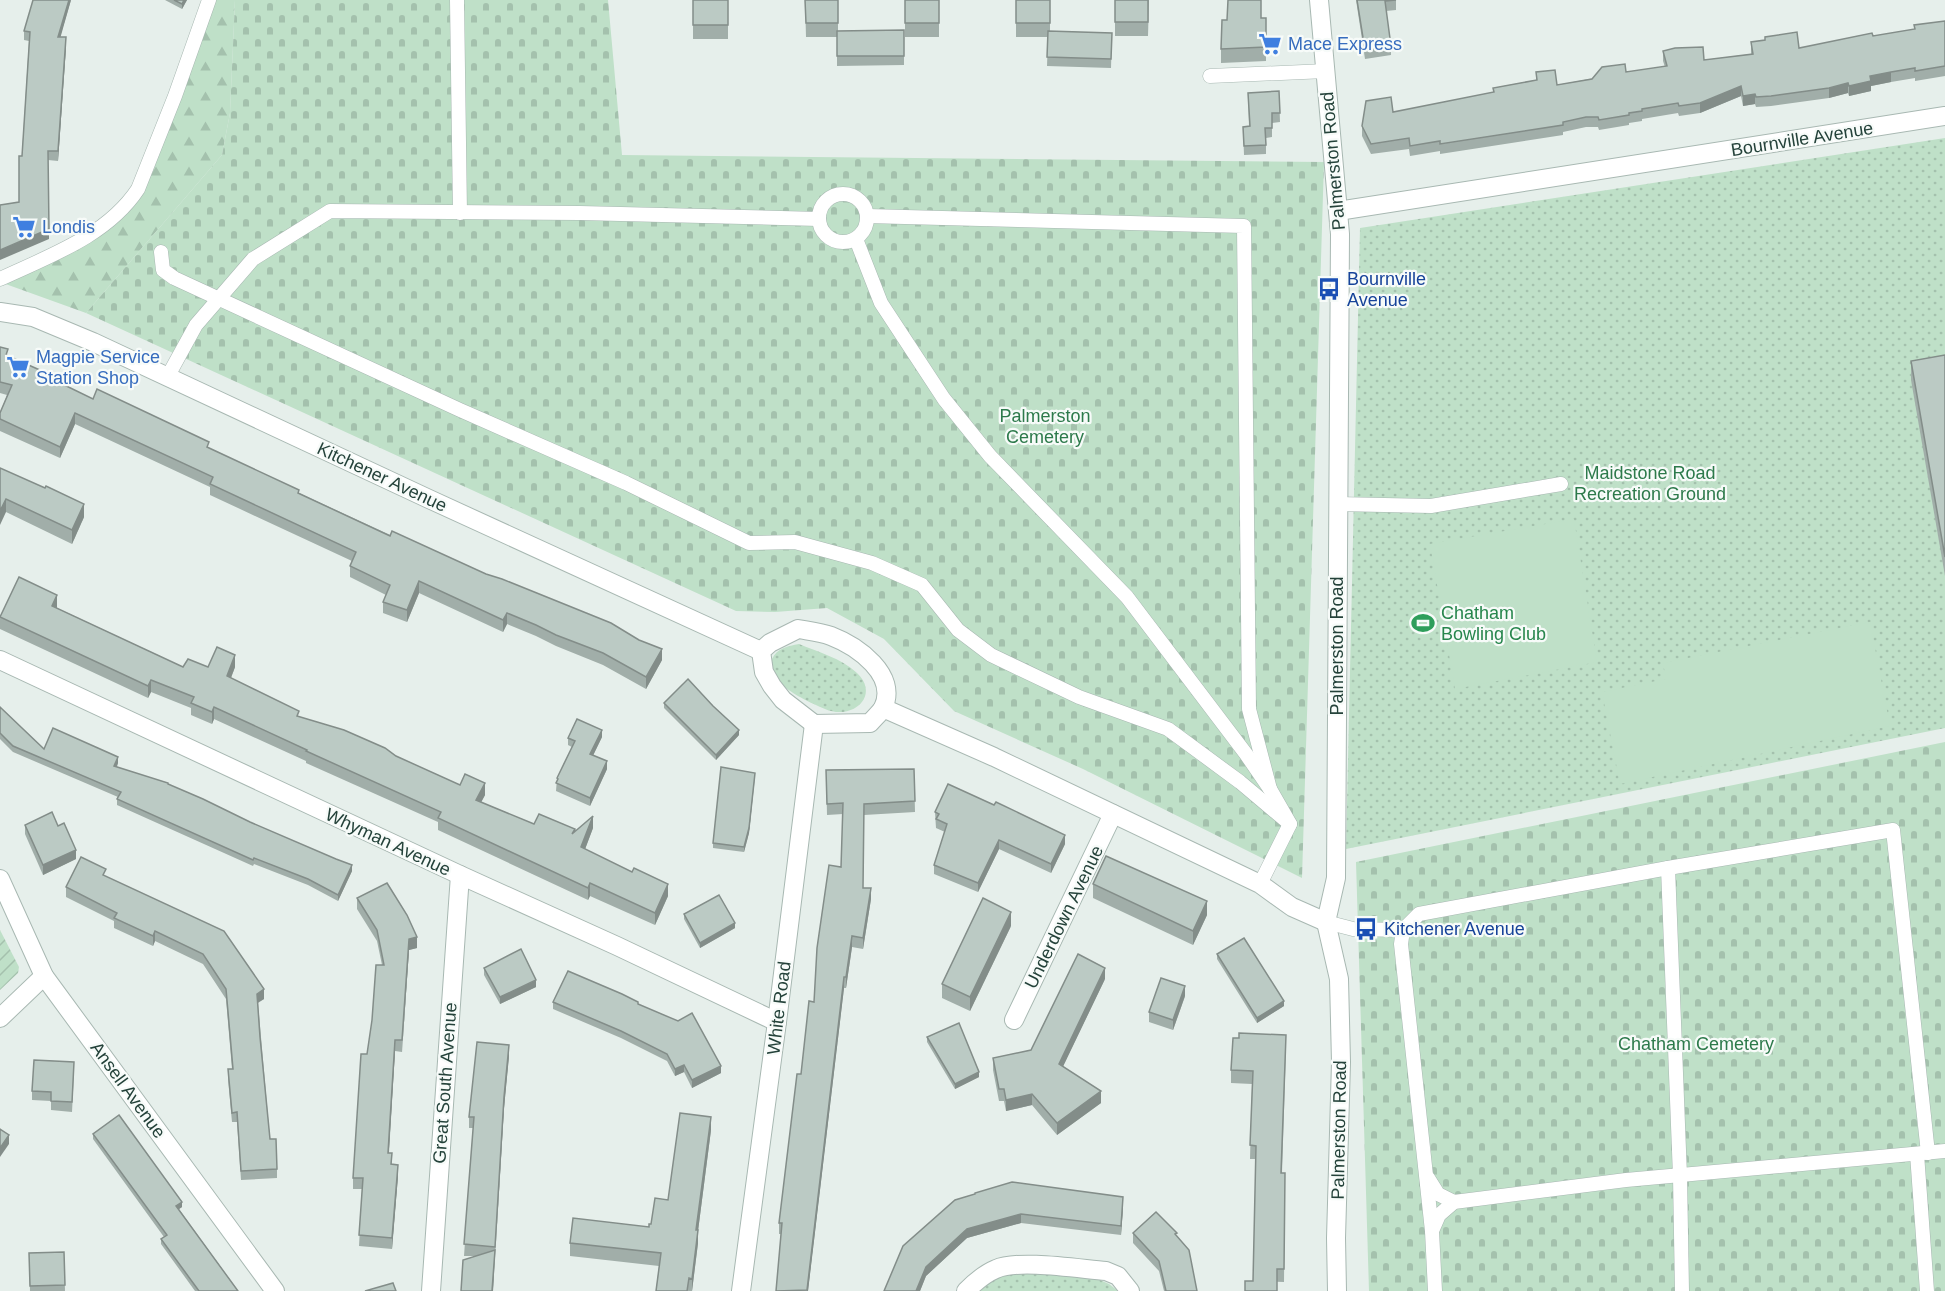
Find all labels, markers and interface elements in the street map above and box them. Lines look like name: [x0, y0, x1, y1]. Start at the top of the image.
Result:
supermarket icon: Mace Express: [1257, 31, 1283, 57]
place label: Mace Express: [1288, 34, 1402, 54]
street label: Palmerston Road: [1317, 91, 1349, 231]
street label: Bournville Avenue: [1729, 118, 1875, 160]
supermarket icon: Londis: [11, 214, 37, 240]
place label: Londis: [42, 217, 95, 237]
place label: Bournville Avenue: [1347, 269, 1426, 310]
bus stop icon: Bournville Avenue: [1316, 276, 1342, 302]
place label: Magpie Service Station Shop: [36, 347, 160, 388]
supermarket icon: Magpie Service Station Shop: [5, 354, 31, 380]
park label: Palmerston Cemetery: [999, 406, 1091, 447]
street label: Kitchener Avenue: [314, 438, 450, 516]
park label: Maidstone Road Recreation Ground: [1574, 463, 1726, 504]
street label: Palmerston Road: [1327, 576, 1347, 716]
place label: Chatham Bowling Club: [1441, 603, 1546, 644]
sports icon: Chatham Bowling Club: [1410, 610, 1436, 636]
street label: Whyman Avenue: [322, 804, 454, 880]
street label: Underdown Avenue: [1021, 842, 1107, 992]
bus stop icon: Kitchener Avenue: [1353, 916, 1379, 942]
place label: Kitchener Avenue: [1384, 919, 1525, 939]
street label: White Road: [763, 960, 795, 1056]
street label: Great South Avenue: [429, 1002, 461, 1164]
park label: Chatham Cemetery: [1618, 1034, 1774, 1054]
street label: Ansell Avenue: [86, 1038, 170, 1142]
street label: Palmerston Road: [1328, 1060, 1350, 1200]

